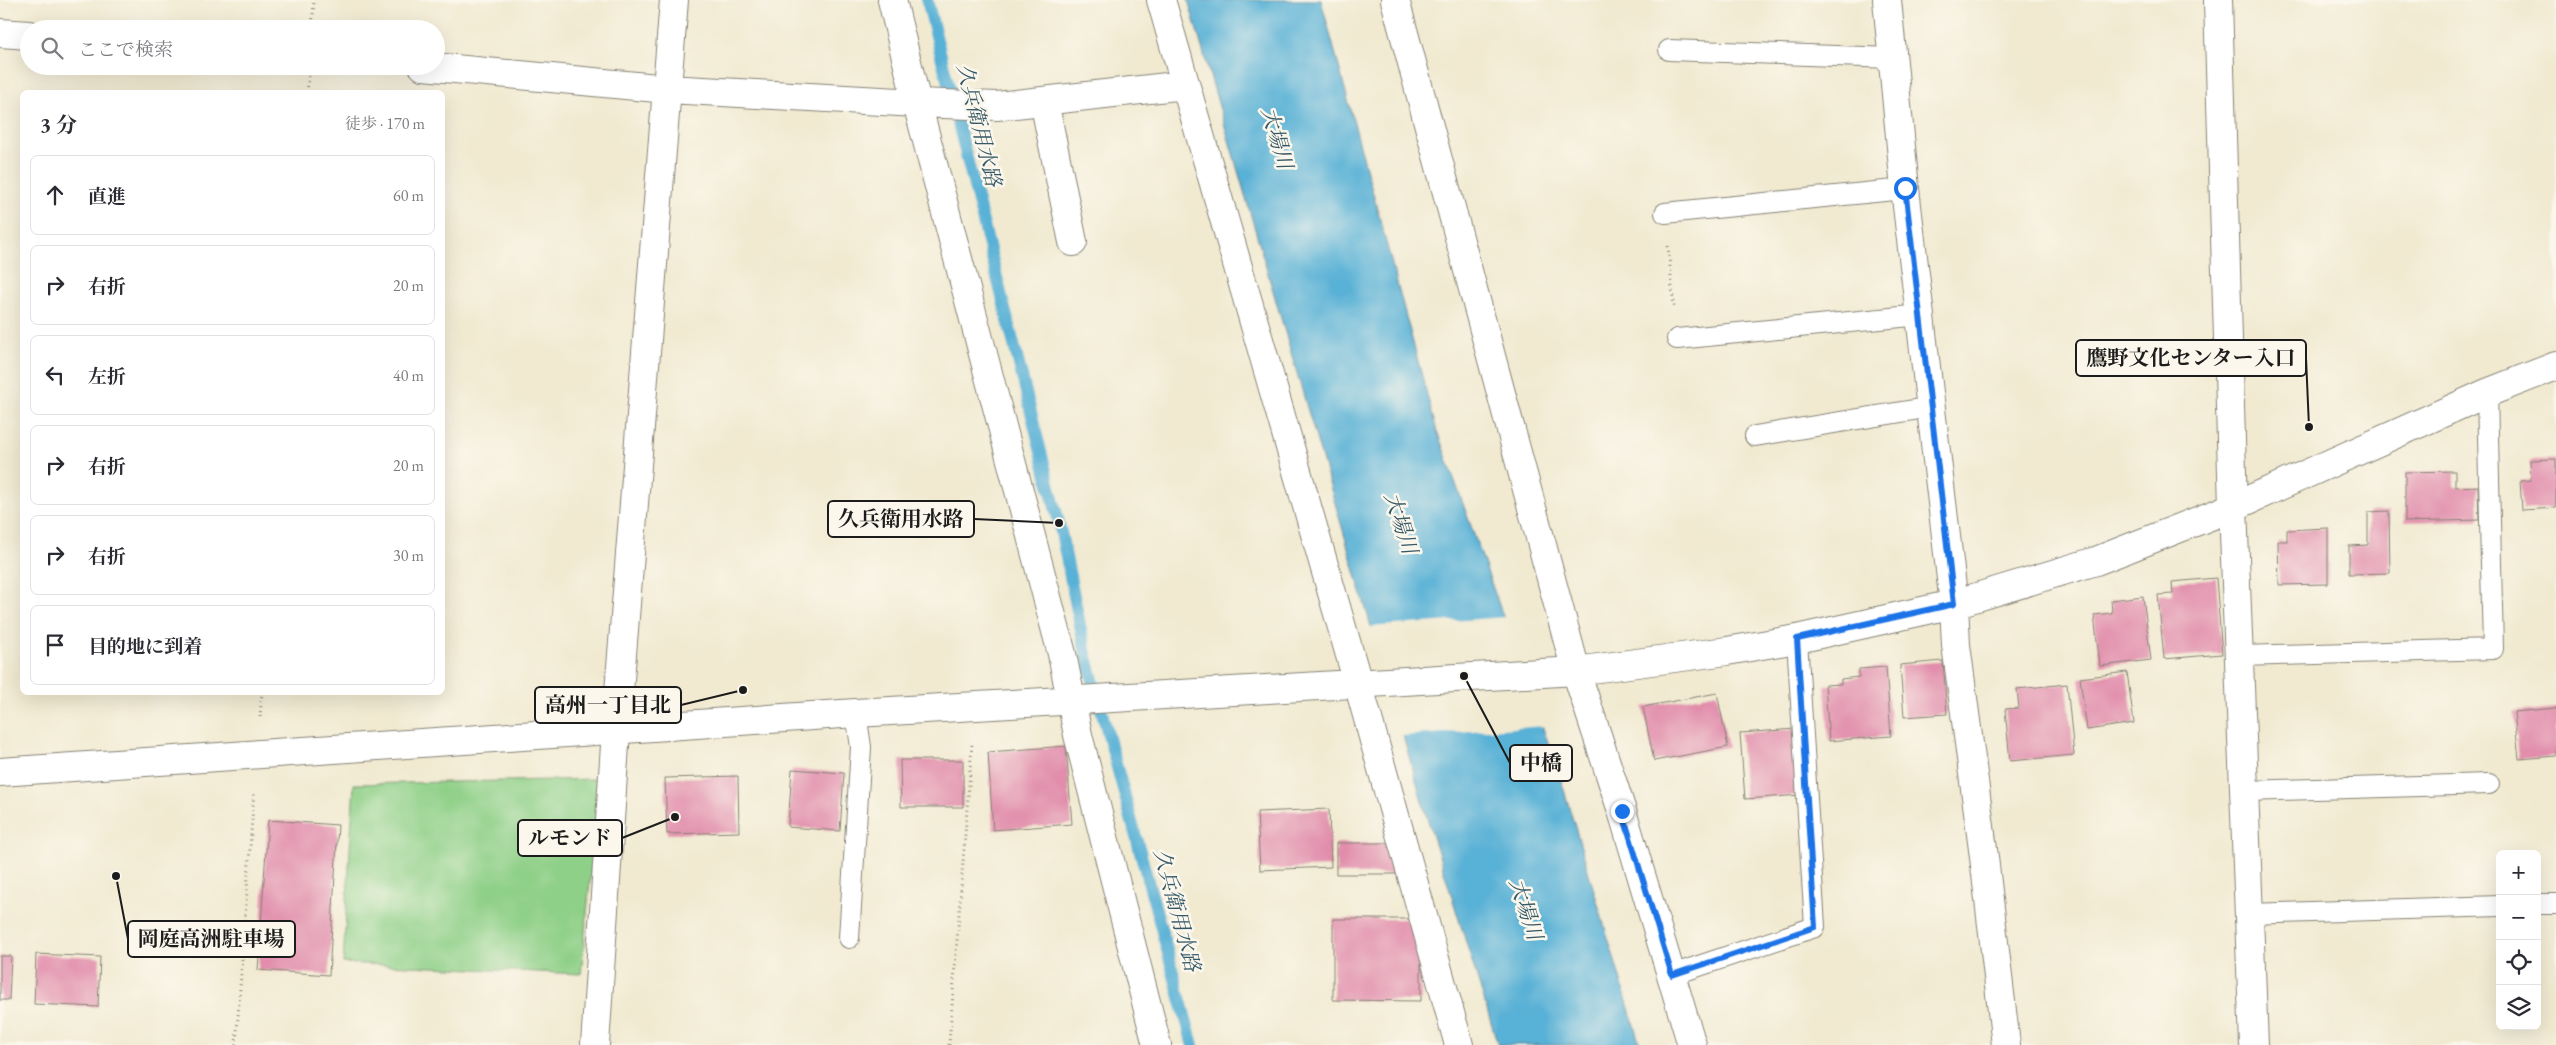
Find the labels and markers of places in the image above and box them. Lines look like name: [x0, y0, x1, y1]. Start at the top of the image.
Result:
callout: 鷹野文化センター入口: [2076, 340, 2306, 376]
callout: 久兵衛用水路: [828, 501, 974, 537]
callout: 高州一丁目北: [535, 687, 681, 723]
callout: 中橋: [1510, 745, 1572, 781]
callout: ルモンド: [518, 820, 622, 856]
callout: 岡庭高洲駐車場: [128, 921, 295, 957]

